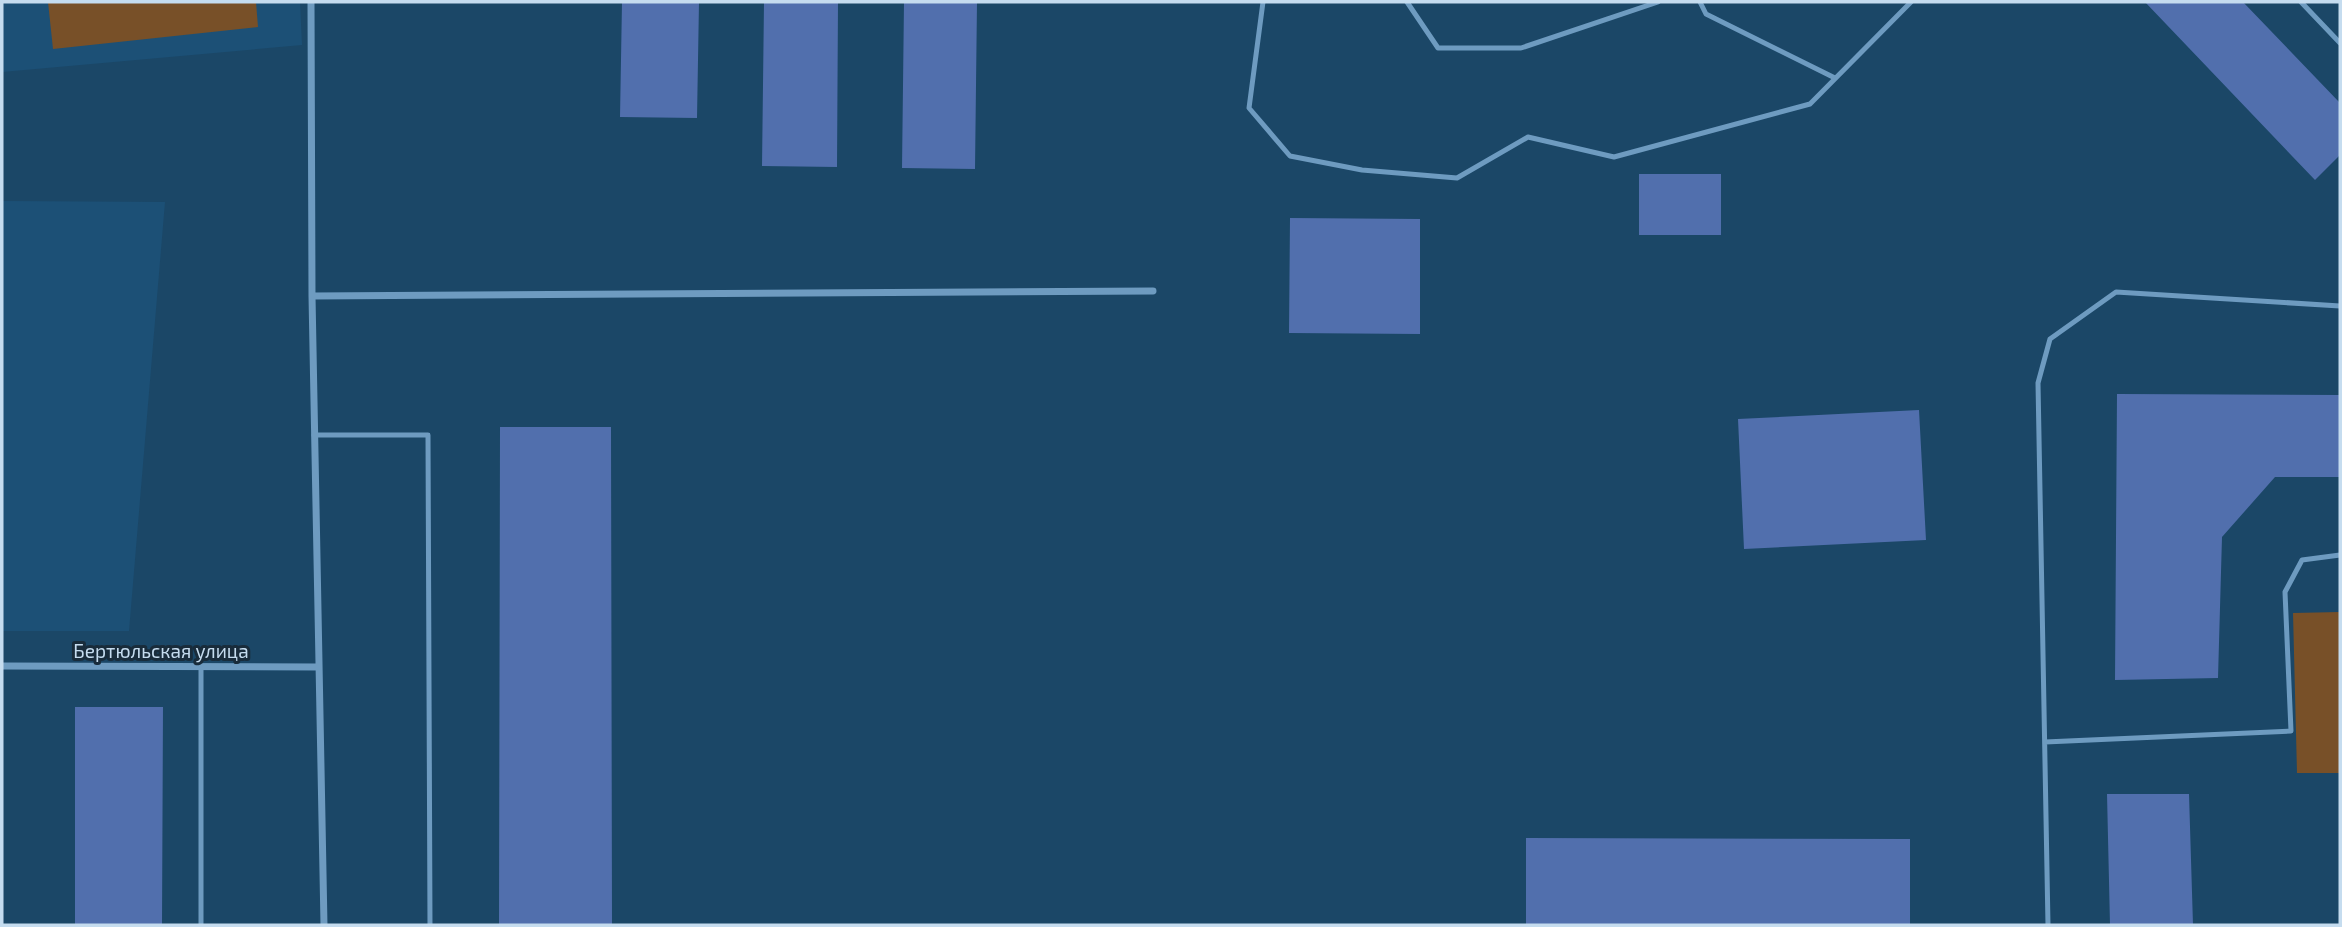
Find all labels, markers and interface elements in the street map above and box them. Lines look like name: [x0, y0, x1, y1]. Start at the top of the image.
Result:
street label: Бертюльская улица: [73, 639, 249, 663]

